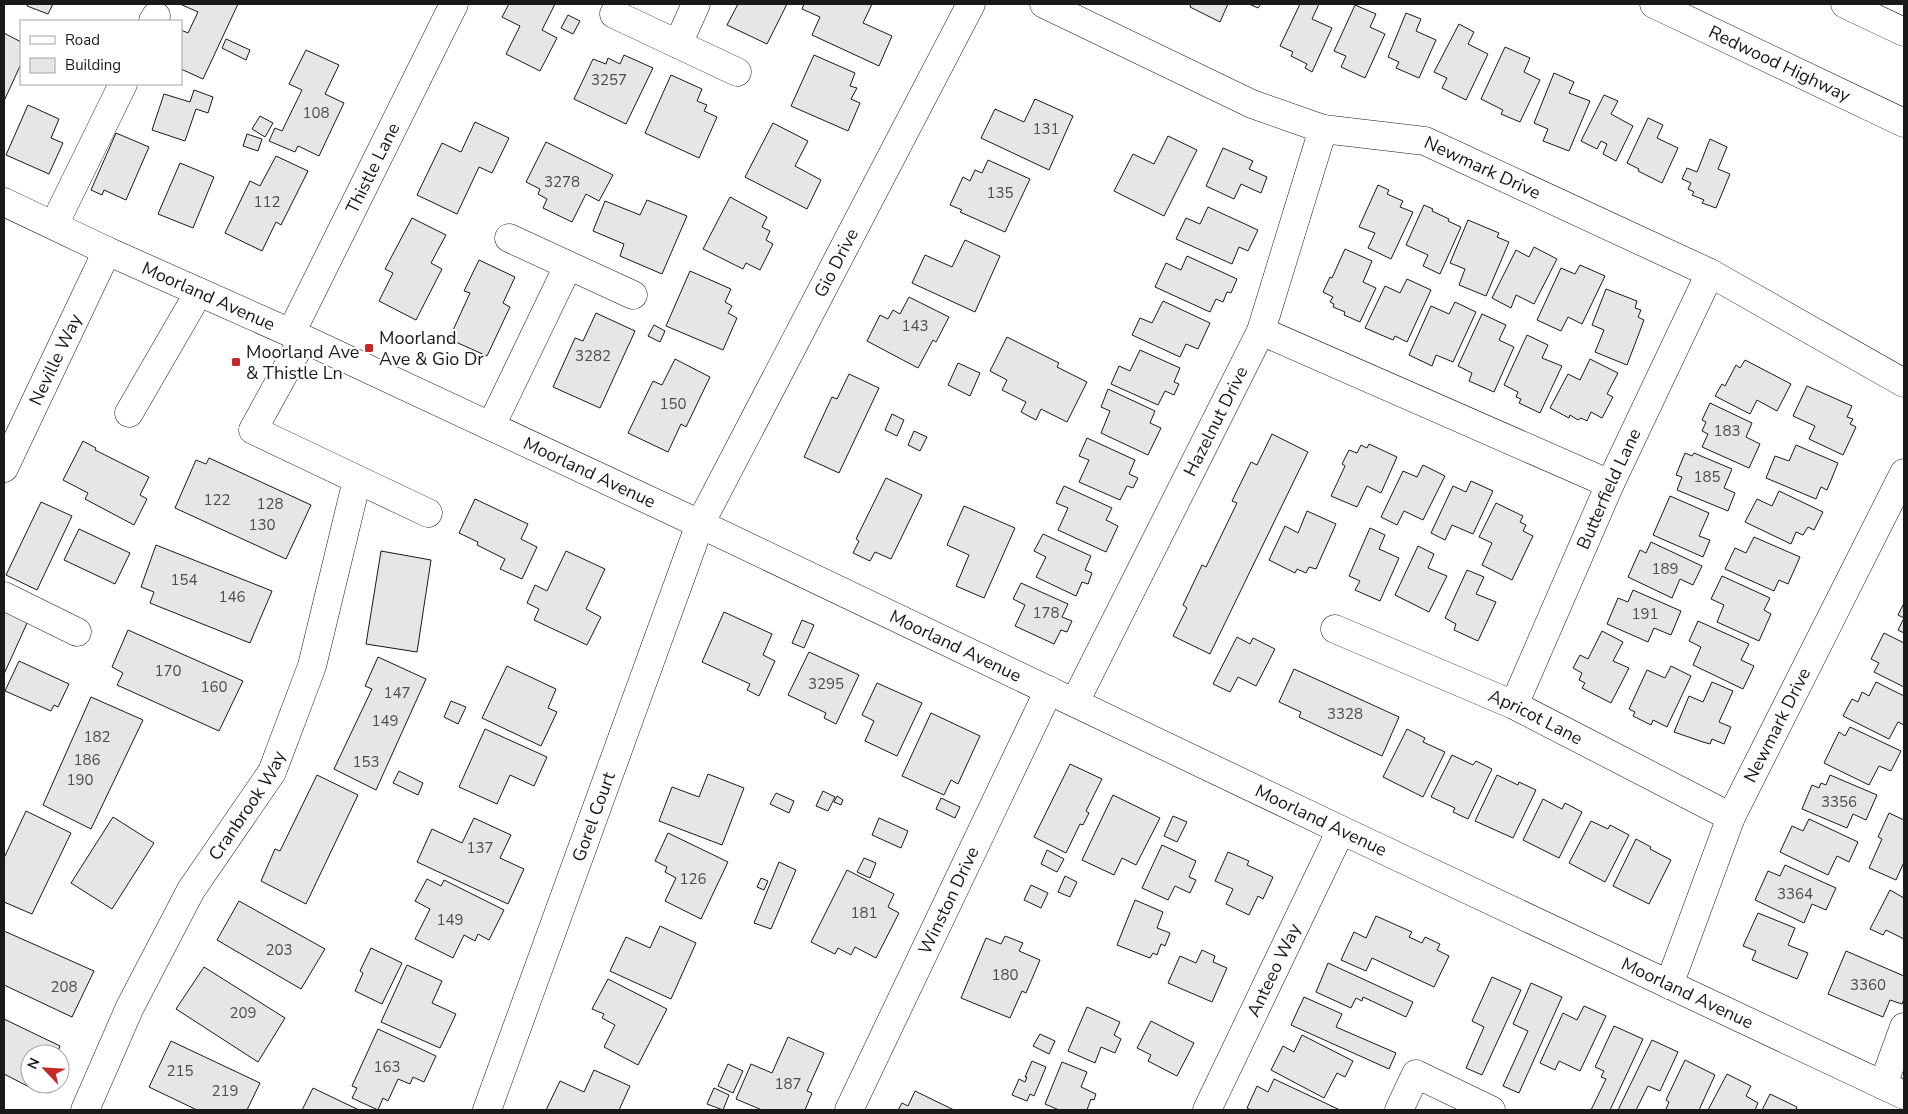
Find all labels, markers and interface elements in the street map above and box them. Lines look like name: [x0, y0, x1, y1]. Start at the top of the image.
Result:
legend: [20, 20, 182, 85]
street label: Redwood Highway: [1705, 20, 1855, 108]
text: Road: [65, 30, 100, 50]
text: Building: [65, 55, 121, 75]
house number: 3257: [591, 70, 627, 90]
house number: 108: [302, 103, 330, 123]
street label: Thistle Lane: [340, 119, 405, 218]
house number: 131: [1032, 119, 1060, 139]
street label: Newmark Drive: [1420, 130, 1544, 205]
house number: 3278: [544, 172, 580, 192]
house number: 135: [986, 183, 1014, 203]
house number: 112: [253, 192, 281, 212]
street label: Gio Drive: [808, 224, 864, 301]
street label: Moorland Avenue: [138, 256, 279, 336]
street label: Neville Way: [23, 309, 88, 409]
house number: 143: [901, 316, 929, 336]
place label: Moorland Ave & Gio Dr: [379, 326, 484, 371]
place label: Moorland Ave & Thistle Ln: [246, 340, 359, 385]
marker: Moorland Ave & Gio Dr: [363, 342, 375, 354]
house number: 3282: [575, 346, 611, 366]
marker: Moorland Ave & Thistle Ln: [230, 356, 242, 368]
street label: Hazelnut Drive: [1178, 362, 1253, 480]
house number: 150: [659, 394, 687, 414]
house number: 183: [1713, 421, 1741, 441]
street label: Butterfield Lane: [1571, 424, 1647, 553]
street label: Moorland Avenue: [519, 431, 660, 514]
house number: 185: [1693, 467, 1721, 487]
house number: 122: [203, 490, 231, 510]
house number: 128: [256, 494, 284, 514]
house number: 130: [248, 515, 276, 535]
house number: 189: [1651, 559, 1679, 579]
house number: 154: [170, 570, 198, 590]
house number: 146: [218, 587, 246, 607]
house number: 178: [1032, 603, 1060, 623]
street label: Moorland Avenue: [886, 604, 1025, 688]
house number: 191: [1631, 604, 1659, 624]
house number: 170: [154, 661, 182, 681]
street label: Newmark Drive: [1738, 663, 1816, 787]
house number: 3295: [808, 674, 844, 694]
house number: 160: [200, 677, 228, 697]
house number: 147: [383, 683, 411, 703]
street label: Apricot Lane: [1485, 684, 1587, 750]
house number: 3328: [1327, 704, 1363, 724]
house number: 149: [371, 711, 399, 731]
house number: 182: [83, 727, 111, 747]
street label: Cranbrook Way: [203, 747, 291, 865]
house number: 186: [73, 750, 101, 770]
house number: 153: [352, 752, 380, 772]
street label: Gorel Court: [566, 768, 621, 865]
house number: 190: [66, 770, 94, 790]
street label: Moorland Avenue: [1251, 779, 1391, 862]
house number: 3356: [1821, 792, 1857, 812]
house number: 137: [466, 838, 494, 858]
street label: Winston Drive: [913, 843, 985, 958]
house number: 126: [679, 869, 707, 889]
house number: 3364: [1777, 884, 1813, 904]
house number: 181: [850, 903, 878, 923]
house number: 149: [436, 910, 464, 930]
street label: Anteeo Way: [1241, 919, 1307, 1021]
house number: 203: [265, 940, 293, 960]
street label: Moorland Avenue: [1617, 952, 1757, 1034]
house number: 180: [991, 965, 1019, 985]
house number: 3360: [1850, 975, 1886, 995]
house number: 208: [50, 977, 78, 997]
house number: 209: [229, 1003, 257, 1023]
north arrow: [20, 1044, 70, 1094]
text: N: [23, 1055, 44, 1072]
house number: 163: [373, 1057, 401, 1077]
house number: 215: [166, 1061, 194, 1081]
house number: 187: [774, 1074, 802, 1094]
house number: 219: [211, 1081, 239, 1101]

